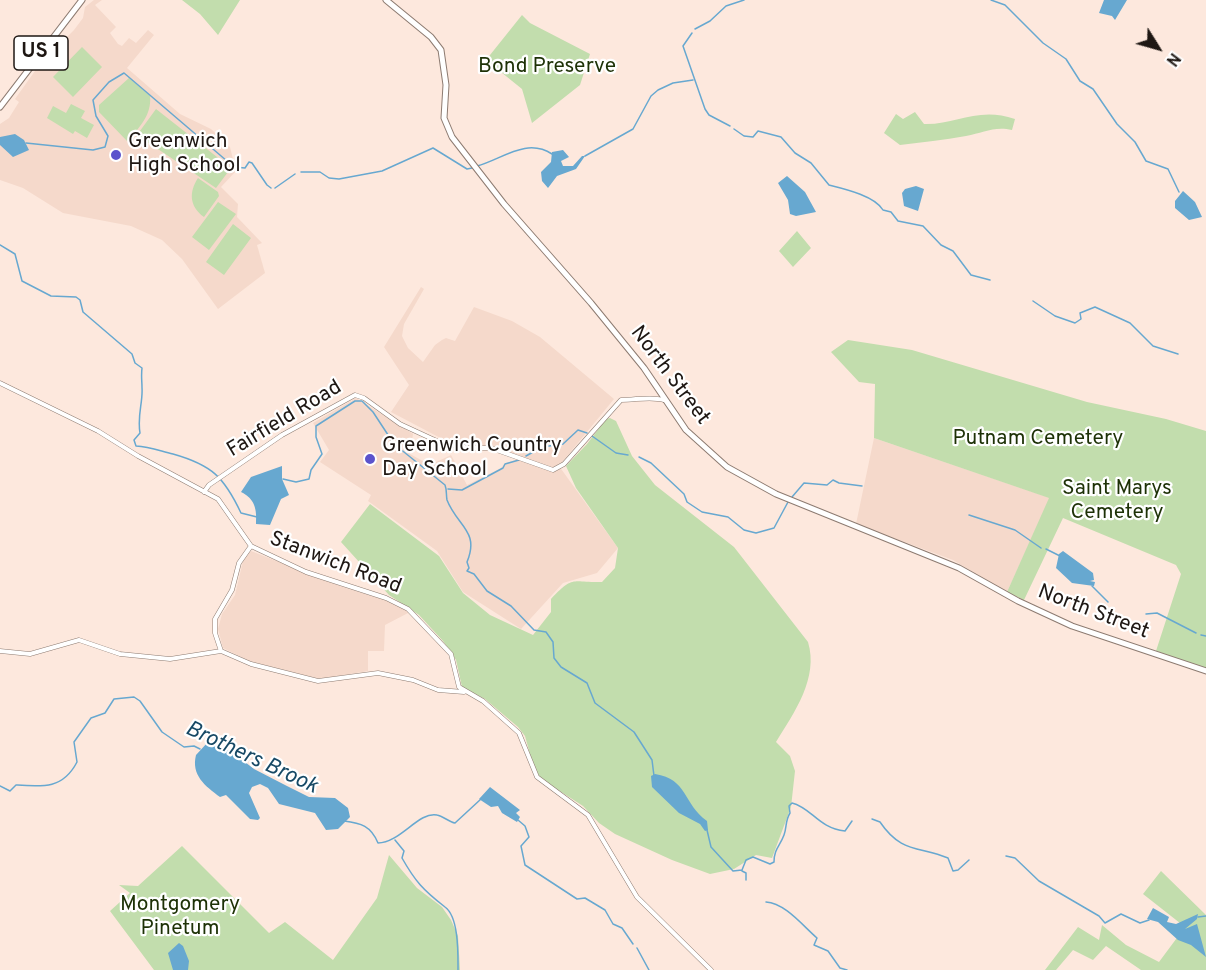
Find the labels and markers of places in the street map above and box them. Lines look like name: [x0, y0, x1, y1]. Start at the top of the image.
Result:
place label: Greenwich High School: [128, 130, 241, 180]
marker: Greenwich High School: [109, 148, 123, 162]
place label: Greenwich Country Day School: [382, 434, 562, 484]
marker: Greenwich Country Day School: [363, 452, 377, 466]

